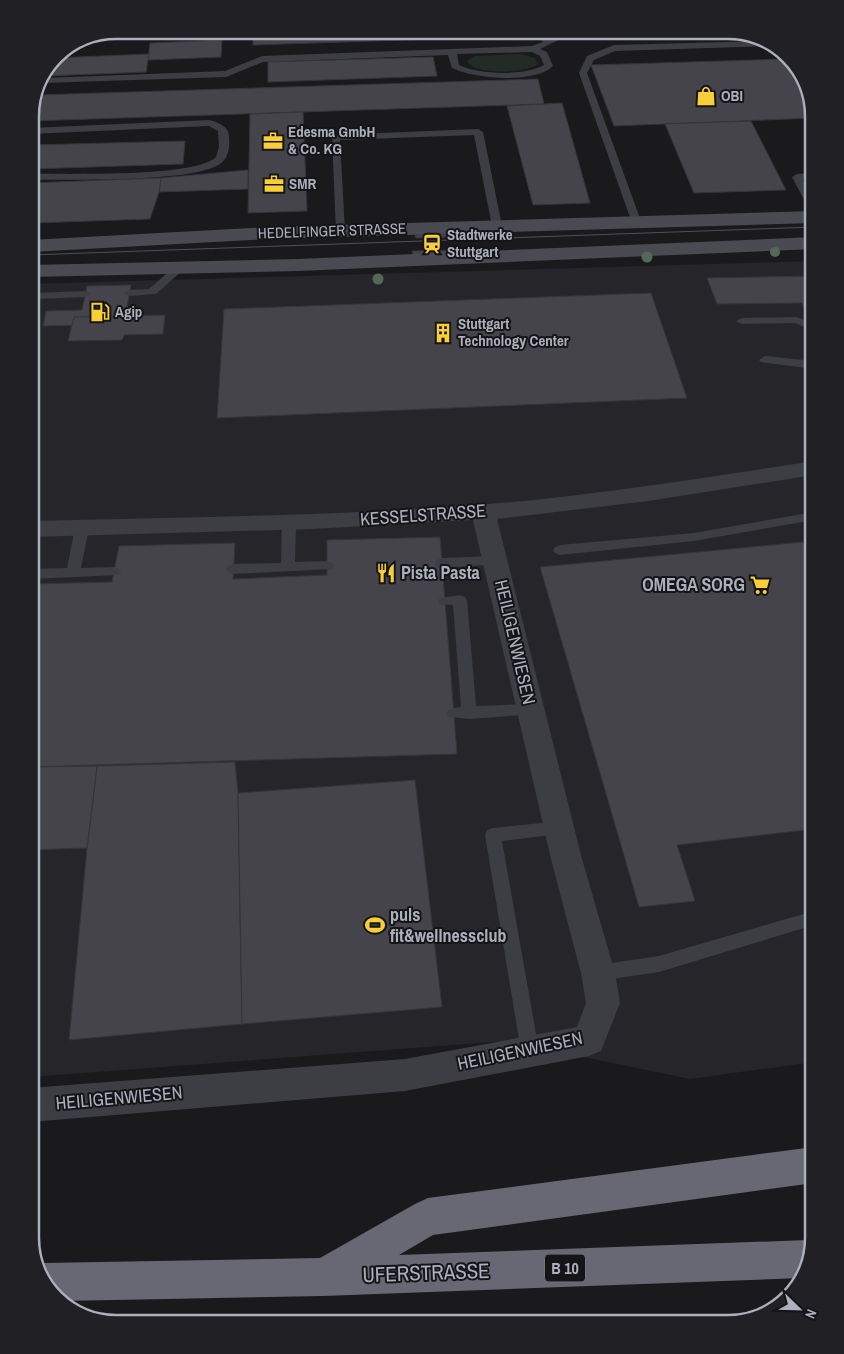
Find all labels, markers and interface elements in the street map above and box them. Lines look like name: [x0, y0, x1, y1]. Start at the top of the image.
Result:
shop icon: OBI: [695, 85, 717, 107]
place label: OBI: [721, 85, 743, 106]
place label: Edesma GmbH & Co. KG: [288, 121, 376, 159]
office icon: Edesma GmbH & Co. KG: [262, 130, 284, 152]
office icon: SMR: [263, 173, 285, 195]
place label: SMR: [289, 173, 316, 194]
street label: HEDELFINGER STRASSE: [257, 217, 406, 244]
place label: Stadtwerke Stuttgart: [447, 224, 513, 262]
station icon: Stadtwerke Stuttgart: [421, 233, 443, 255]
fuel station icon: Agip: [89, 301, 111, 323]
place label: Agip: [115, 301, 142, 322]
place label: Stuttgart Technology Center: [458, 313, 569, 351]
building icon: Stuttgart Technology Center: [432, 322, 454, 344]
street label: KESSELSTRASSE: [359, 498, 487, 531]
place label: Pista Pasta: [401, 560, 481, 585]
restaurant icon: Pista Pasta: [375, 562, 397, 584]
place label: OMEGA SORG: [642, 572, 745, 597]
supermarket icon: OMEGA SORG: [749, 574, 771, 596]
street label: HEILIGENWIESEN: [489, 577, 542, 707]
place label: puls fit&wellnessclub: [390, 902, 506, 948]
sports icon: puls fit&wellnessclub: [364, 914, 386, 936]
street label: HEILIGENWIESEN: [455, 1025, 585, 1076]
street label: HEILIGENWIESEN: [55, 1080, 183, 1115]
road number: B 10: [545, 1254, 585, 1282]
street label: UFERSTRASSE: [362, 1256, 490, 1289]
north arrow: [774, 1284, 824, 1334]
text: N: [801, 1307, 821, 1321]

